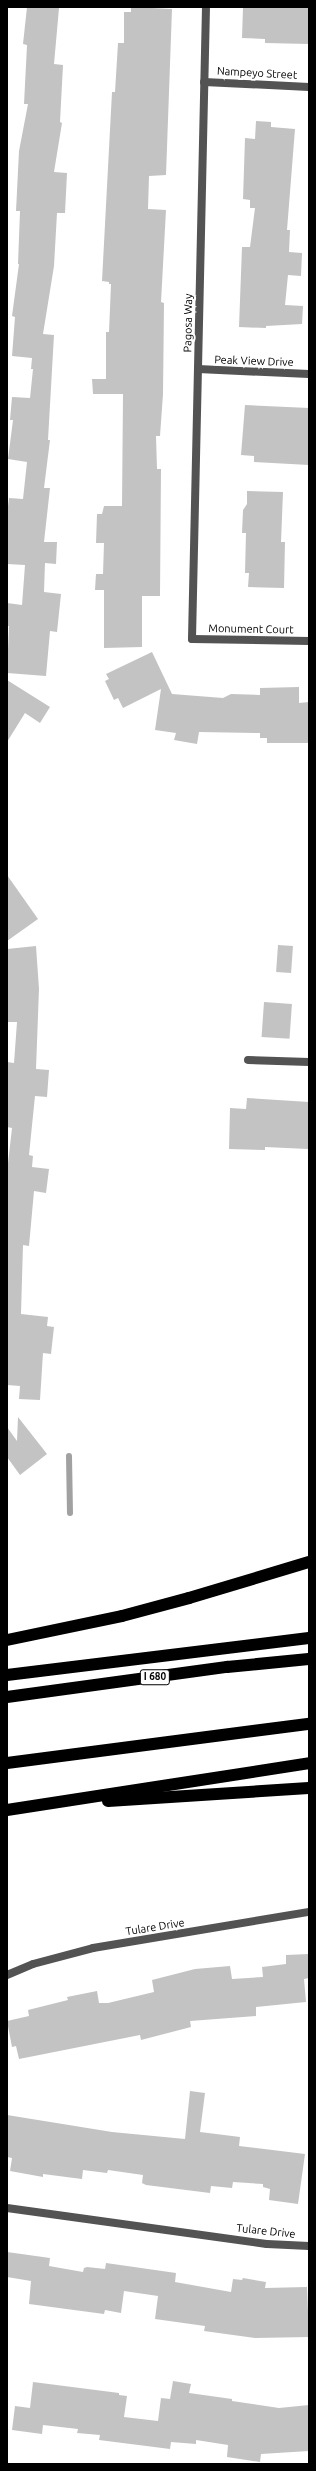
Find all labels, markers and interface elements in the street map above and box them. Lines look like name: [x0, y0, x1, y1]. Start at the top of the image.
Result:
street label: Nampeyo Street: [216, 64, 298, 82]
street label: Pagosa Way: [181, 294, 195, 352]
street label: Peak View Drive: [214, 353, 294, 369]
street label: Monument Court: [208, 622, 294, 636]
road number: I 680: [139, 1669, 171, 1685]
street label: Tulare Drive: [125, 1916, 185, 1938]
street label: Tulare Drive: [236, 2221, 296, 2241]

